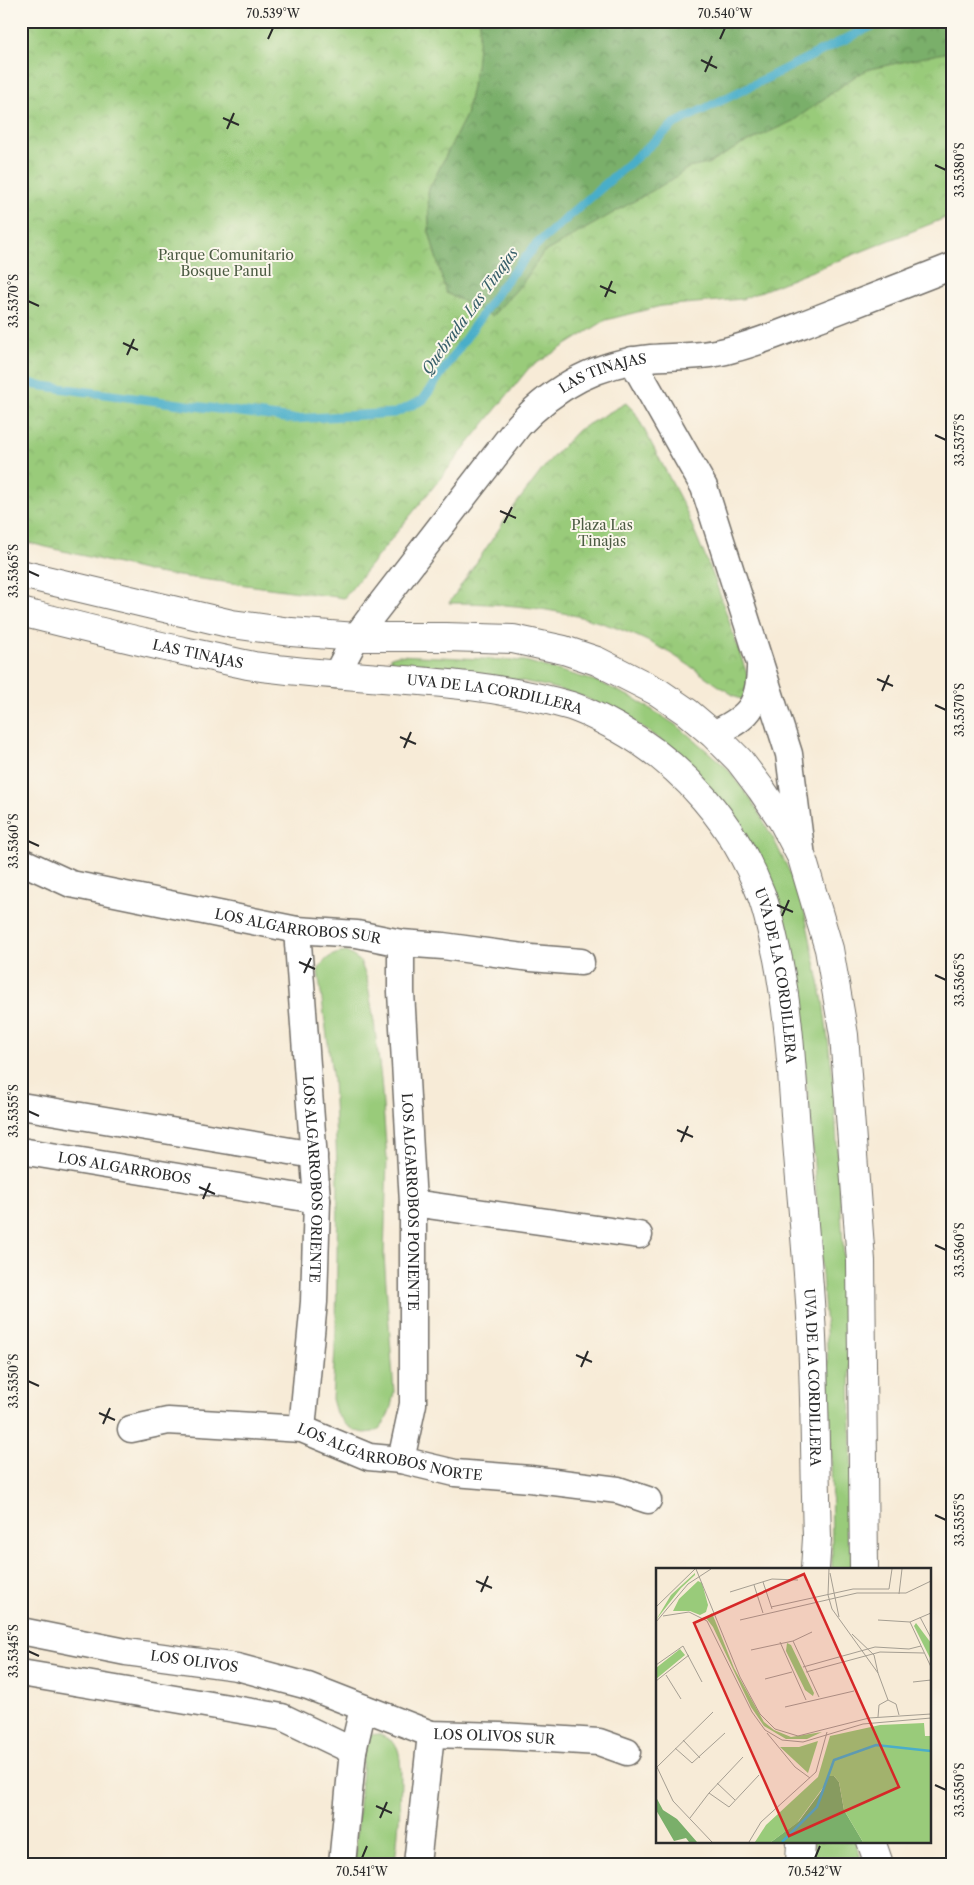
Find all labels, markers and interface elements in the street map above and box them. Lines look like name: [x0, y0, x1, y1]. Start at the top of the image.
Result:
text: 70.539°W: [246, 6, 301, 21]
text: 70.540°W: [698, 6, 753, 21]
text: 33.5380°S: [952, 142, 967, 198]
water label: Quebrada Las Tinajas: [417, 243, 522, 378]
park label: Parque Comunitario Bosque Panul: [158, 246, 294, 280]
text: 33.5370°S: [6, 274, 21, 328]
street label: LAS TINAJAS: [555, 350, 648, 397]
text: 33.5375°S: [952, 413, 967, 467]
park label: Plaza Las Tinajas: [571, 516, 633, 550]
text: 33.5365°S: [6, 544, 21, 598]
street label: LAS TINAJAS: [151, 635, 245, 673]
street label: UVA DE LA CORDILLERA: [406, 671, 586, 719]
text: 33.5370°S: [952, 683, 967, 737]
text: 33.5360°S: [6, 813, 21, 869]
street label: UVA DE LA CORDILLERA: [751, 885, 800, 1065]
street label: LOS ALGARROBOS SUR: [213, 904, 383, 948]
text: 33.5365°S: [952, 953, 967, 1007]
street label: LOS ALGARROBOS ORIENTE: [299, 1075, 326, 1283]
text: 33.5355°S: [6, 1084, 21, 1138]
street label: LOS ALGARROBOS PONIENTE: [398, 1092, 422, 1311]
street label: LOS ALGARROBOS: [57, 1148, 193, 1188]
text: 33.5360°S: [952, 1222, 967, 1278]
street label: UVA DE LA CORDILLERA: [800, 1288, 824, 1467]
text: 33.5350°S: [6, 1354, 21, 1408]
street label: LOS ALGARROBOS NORTE: [295, 1419, 483, 1484]
text: 33.5355°S: [952, 1493, 967, 1547]
inset map: [656, 1568, 932, 1842]
text: 33.5345°S: [6, 1624, 21, 1678]
street label: LOS OLIVOS: [149, 1646, 239, 1676]
street label: LOS OLIVOS SUR: [433, 1725, 556, 1748]
text: 33.5350°S: [952, 1763, 967, 1817]
text: 70.541°W: [336, 1864, 389, 1879]
text: 70.542°W: [788, 1864, 843, 1879]

